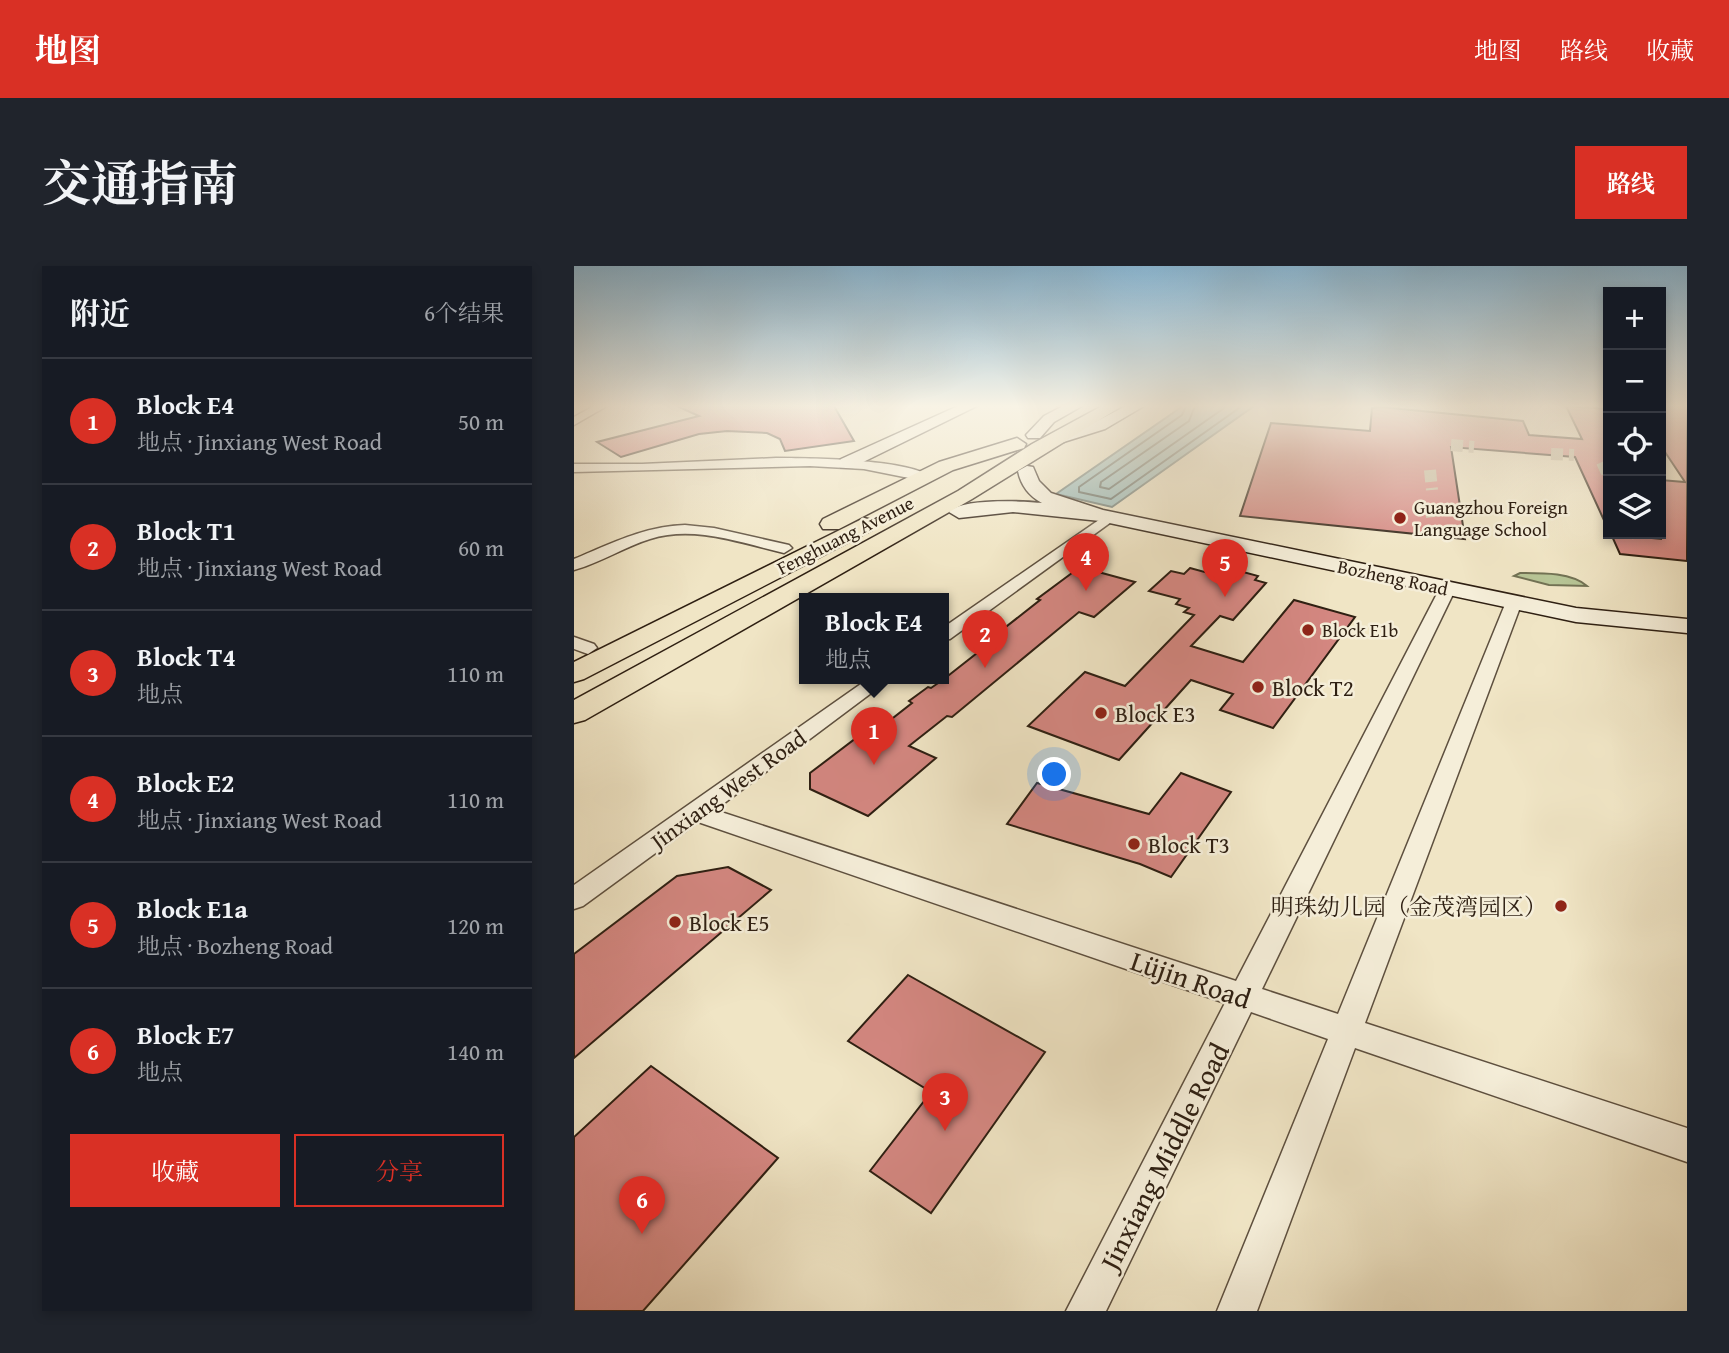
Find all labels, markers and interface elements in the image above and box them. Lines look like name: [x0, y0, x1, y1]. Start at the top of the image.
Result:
text: 地图: [35, 26, 101, 74]
text: 地图: [1474, 33, 1522, 68]
text: 路线: [1560, 33, 1608, 68]
text: 收藏: [1646, 33, 1694, 68]
button: 路线: [1575, 146, 1687, 219]
text: 交通指南: [42, 147, 238, 219]
map controls: [1603, 287, 1666, 539]
button: +: [1603, 287, 1666, 350]
text: 附近: [70, 291, 130, 335]
text: 6个结果: [424, 296, 504, 329]
button: −: [1603, 350, 1666, 413]
text: Block E4: [137, 385, 234, 424]
text: 1: [87, 405, 99, 438]
text: 50 m: [458, 405, 504, 438]
button: locate: [1603, 413, 1666, 476]
text: 地点 · Jinxiang West Road: [137, 425, 382, 458]
button: layers: [1603, 476, 1666, 539]
street label: Fenghuang Avenue: [772, 488, 918, 582]
place label: Guangzhou Foreign Language School: [1414, 493, 1568, 543]
marker: Guangzhou Foreign Language School: [1392, 510, 1408, 526]
text: Block T1: [137, 511, 236, 550]
text: 2: [87, 531, 99, 564]
text: 60 m: [458, 531, 504, 564]
pin: 4: [1063, 533, 1109, 591]
pin: 5: [1202, 539, 1248, 597]
text: 地点 · Jinxiang West Road: [137, 551, 382, 584]
street label: Bozheng Road: [1335, 552, 1452, 603]
popup: [799, 593, 949, 684]
text: Block E4: [825, 602, 923, 641]
pin: 2: [962, 610, 1008, 668]
place label: Block E1b: [1322, 616, 1399, 644]
marker: Block E1b: [1300, 622, 1316, 638]
text: Block T4: [137, 637, 236, 676]
text: 地点: [825, 642, 871, 675]
text: 3: [87, 657, 99, 690]
text: 110 m: [447, 657, 504, 690]
place label: Block T2: [1272, 671, 1354, 704]
text: 地点: [137, 677, 183, 710]
marker: Block T2: [1250, 679, 1266, 695]
place label: Block E3: [1115, 697, 1196, 730]
marker: Block E3: [1093, 705, 1109, 721]
pin: 1: [851, 707, 897, 765]
street label: Jinxiang West Road: [641, 721, 813, 858]
your location: [1037, 757, 1071, 791]
text: Block E2: [137, 763, 234, 802]
text: 4: [87, 783, 99, 816]
text: 110 m: [447, 783, 504, 816]
text: 地点 · Jinxiang West Road: [137, 803, 382, 836]
place label: Block T3: [1148, 828, 1230, 861]
marker: Block T3: [1126, 836, 1142, 852]
text: Block E1a: [137, 889, 248, 928]
place label: 明珠幼儿园（金茂湾园区）: [1271, 890, 1547, 923]
marker: 明珠幼儿园（金茂湾园区）: [1553, 898, 1569, 914]
place label: Block E5: [689, 906, 770, 939]
text: 5: [87, 909, 99, 942]
text: 120 m: [447, 909, 504, 942]
marker: Block E5: [667, 914, 683, 930]
text: 地点 · Bozheng Road: [137, 929, 333, 962]
street label: Lüjin Road: [1125, 939, 1257, 1019]
text: Block E7: [137, 1015, 234, 1054]
text: 6: [87, 1035, 99, 1068]
text: 140 m: [447, 1035, 504, 1068]
street label: Jinxiang Middle Road: [1088, 1035, 1239, 1279]
text: 地点: [137, 1055, 183, 1088]
pin: 3: [922, 1073, 968, 1131]
button: 收藏: [70, 1134, 280, 1207]
button: 分享: [294, 1134, 504, 1207]
pin: 6: [619, 1176, 665, 1234]

